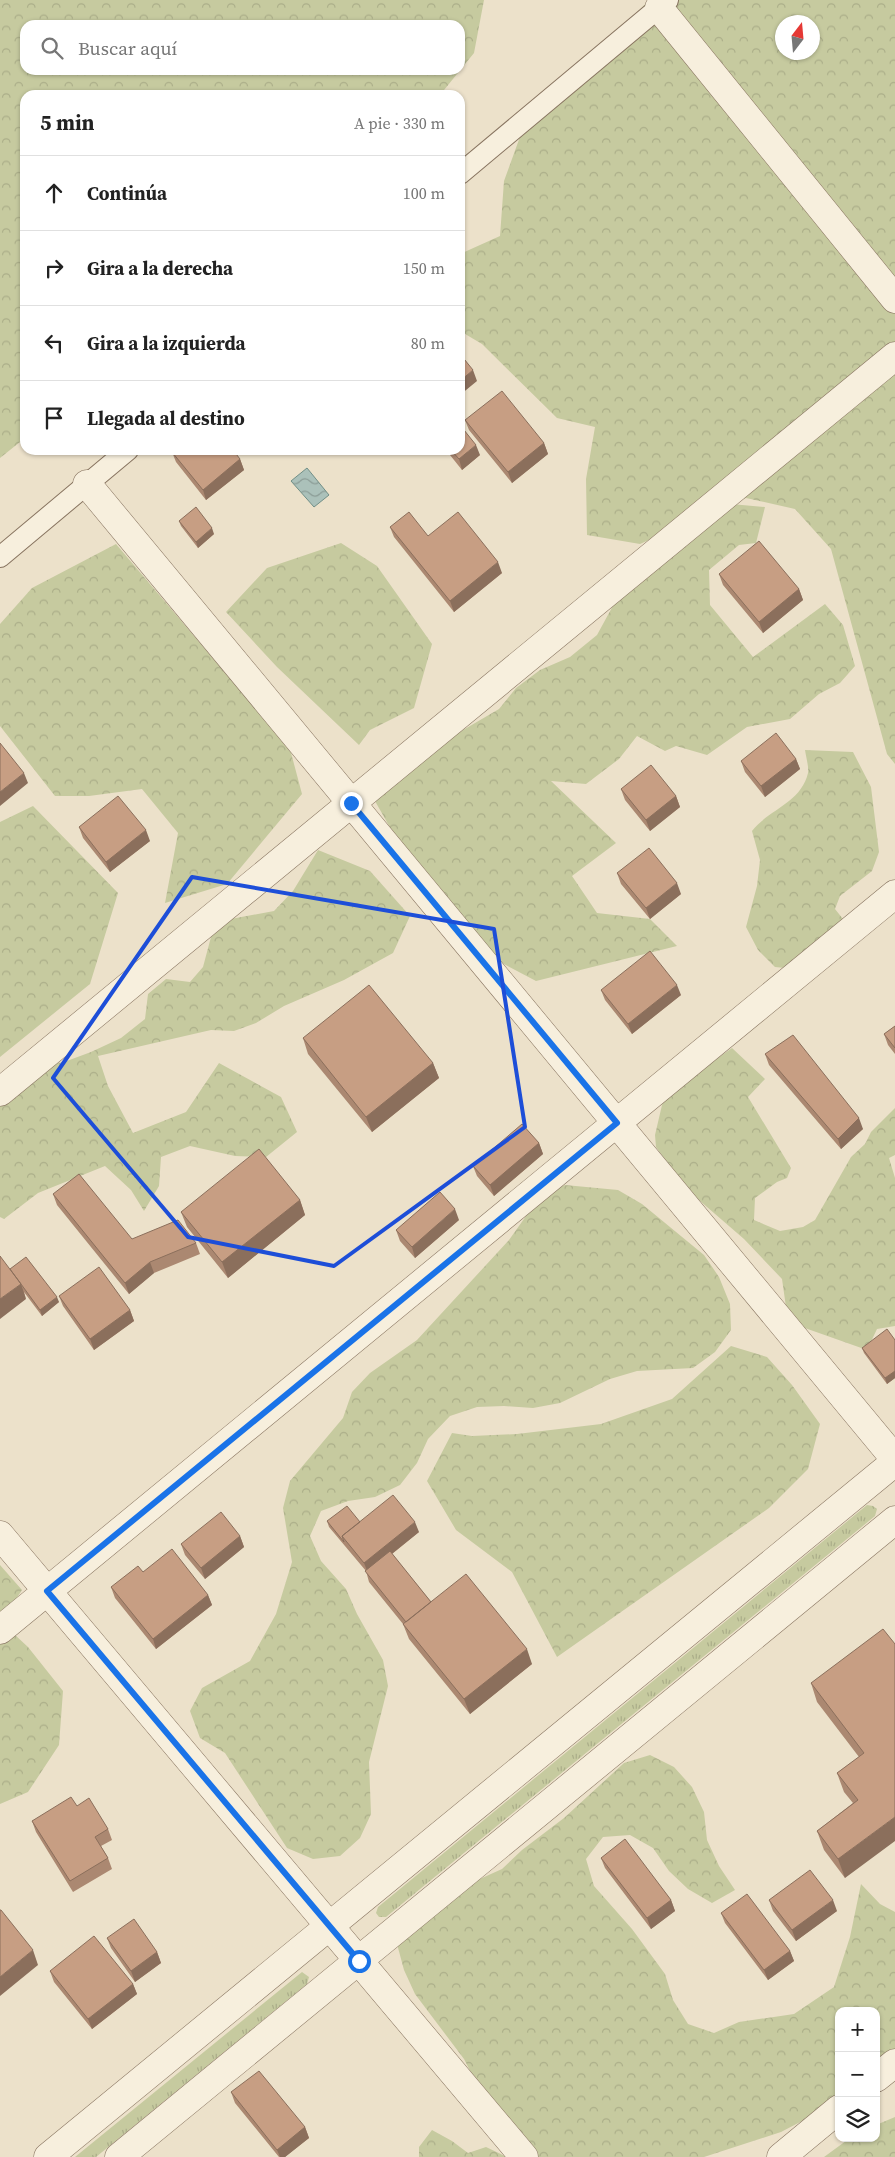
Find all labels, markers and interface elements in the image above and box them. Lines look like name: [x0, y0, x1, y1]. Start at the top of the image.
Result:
north arrow: [775, 15, 820, 60]
search box: [20, 20, 465, 75]
icon: search: [38, 34, 66, 62]
text: Buscar aquí: [78, 35, 177, 61]
text: 5 min: [40, 108, 95, 137]
text: A pie · 330 m: [354, 112, 445, 134]
icon: ahead: [40, 179, 68, 207]
text: Continúa: [87, 180, 167, 206]
text: 100 m: [403, 182, 445, 204]
icon: right: [40, 254, 68, 282]
text: Gira a la derecha: [87, 255, 233, 281]
text: 150 m: [403, 257, 445, 279]
icon: left: [40, 329, 68, 357]
text: Gira a la izquierda: [87, 330, 246, 356]
text: 80 m: [411, 332, 445, 354]
icon: arrive: [40, 404, 68, 432]
text: Llegada al destino: [87, 405, 245, 431]
route end: [340, 792, 363, 815]
route start: [348, 1950, 371, 1973]
map controls: [835, 2007, 880, 2142]
button: +: [835, 2007, 880, 2052]
button: −: [835, 2052, 880, 2097]
button: layers: [835, 2097, 880, 2142]

